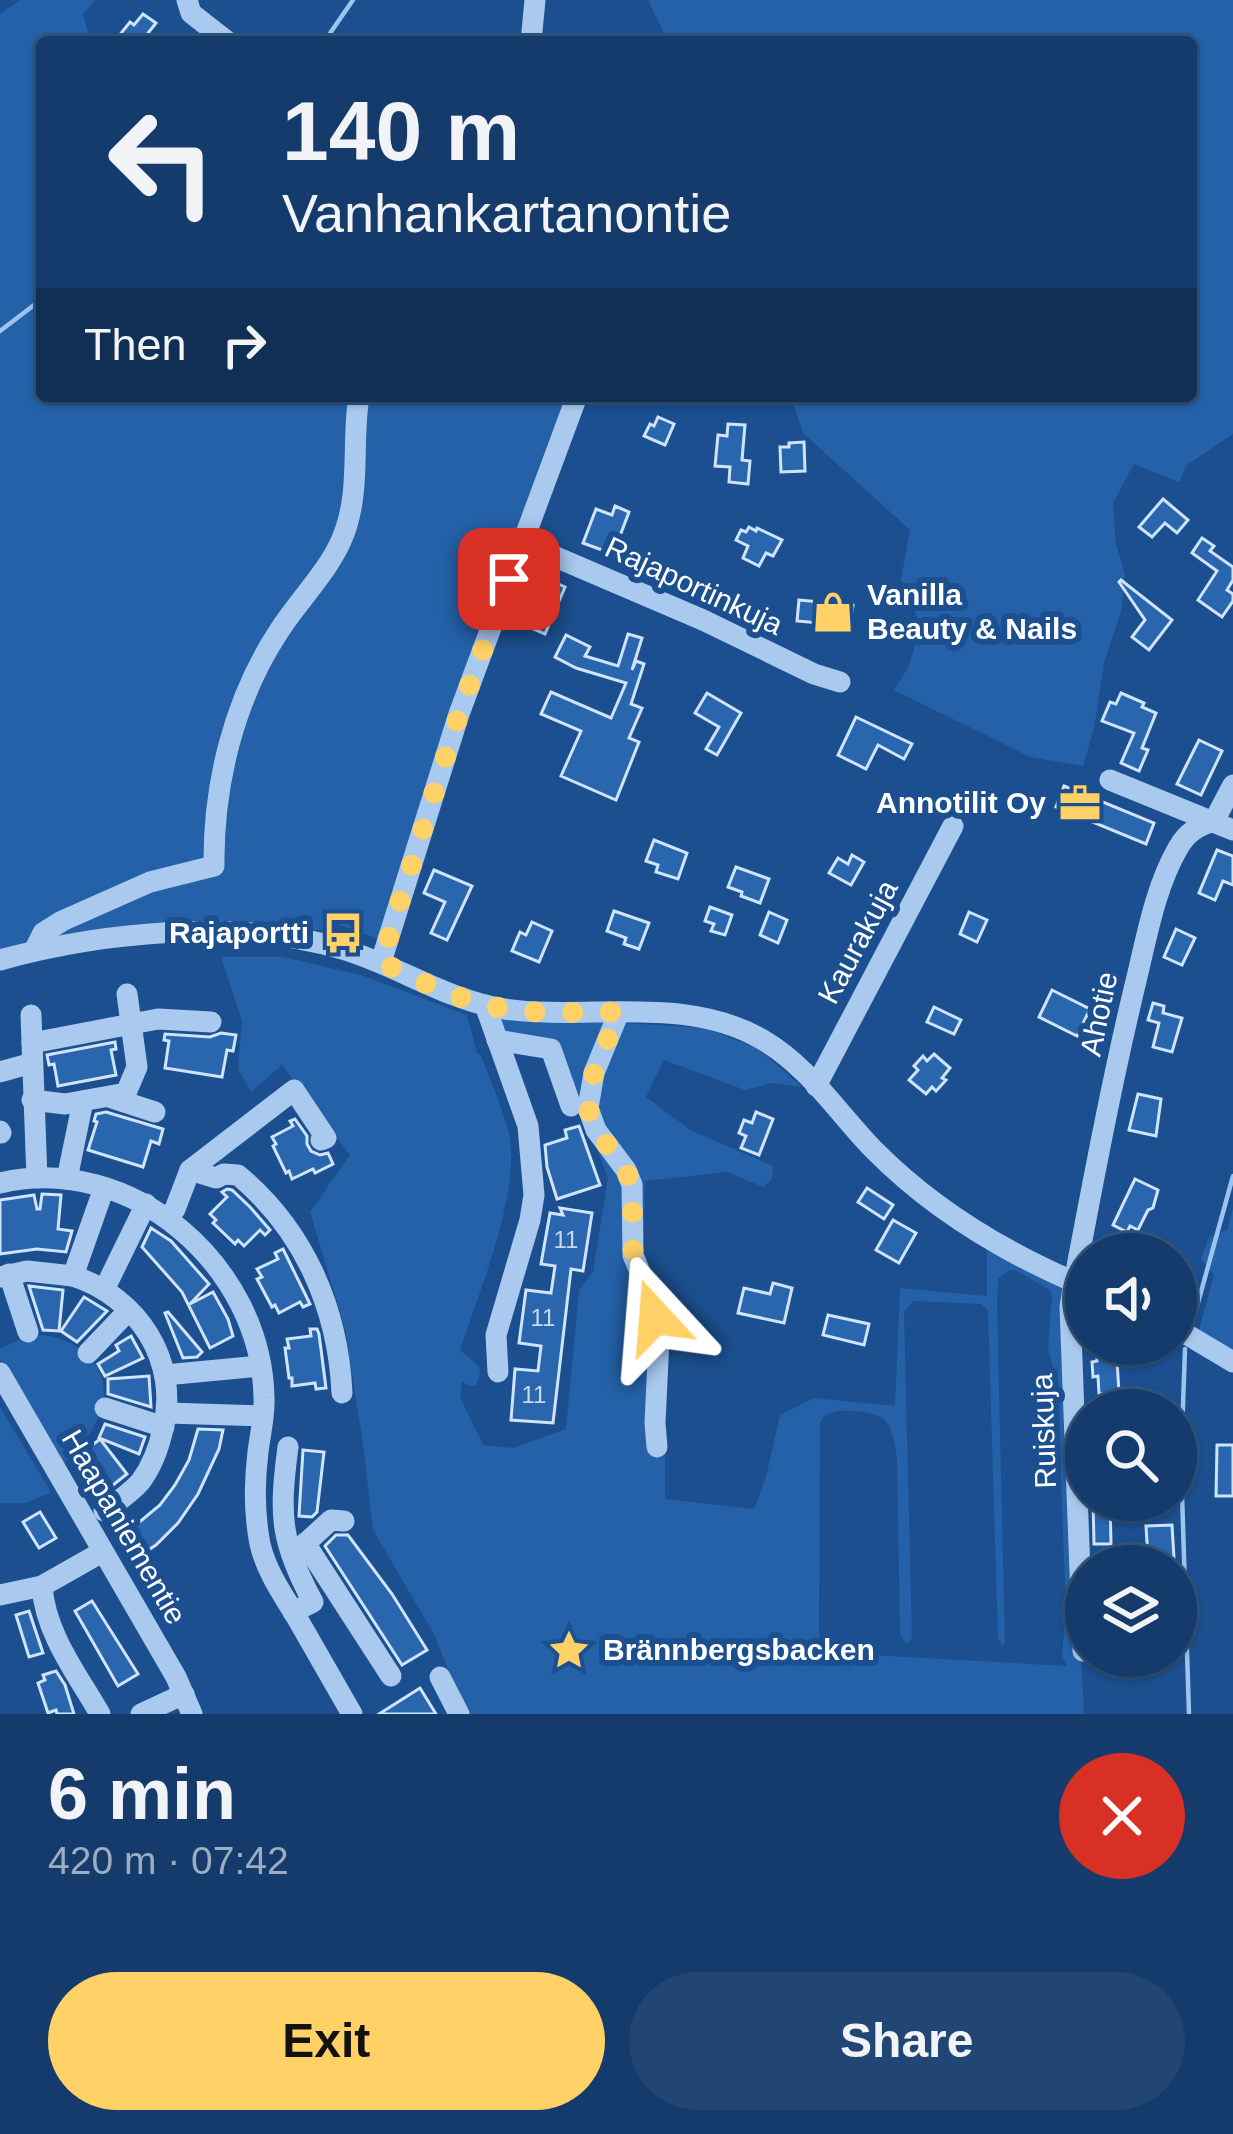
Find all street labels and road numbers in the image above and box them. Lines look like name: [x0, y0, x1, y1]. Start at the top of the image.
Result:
street label: Rajaportinkuja: [600, 530, 788, 641]
street label: Kaurakuja: [811, 874, 904, 1009]
street label: Ahotie: [1074, 969, 1123, 1059]
street label: Ruiskuja: [1025, 1373, 1062, 1489]
street label: Haapaniementie: [56, 1424, 193, 1630]

